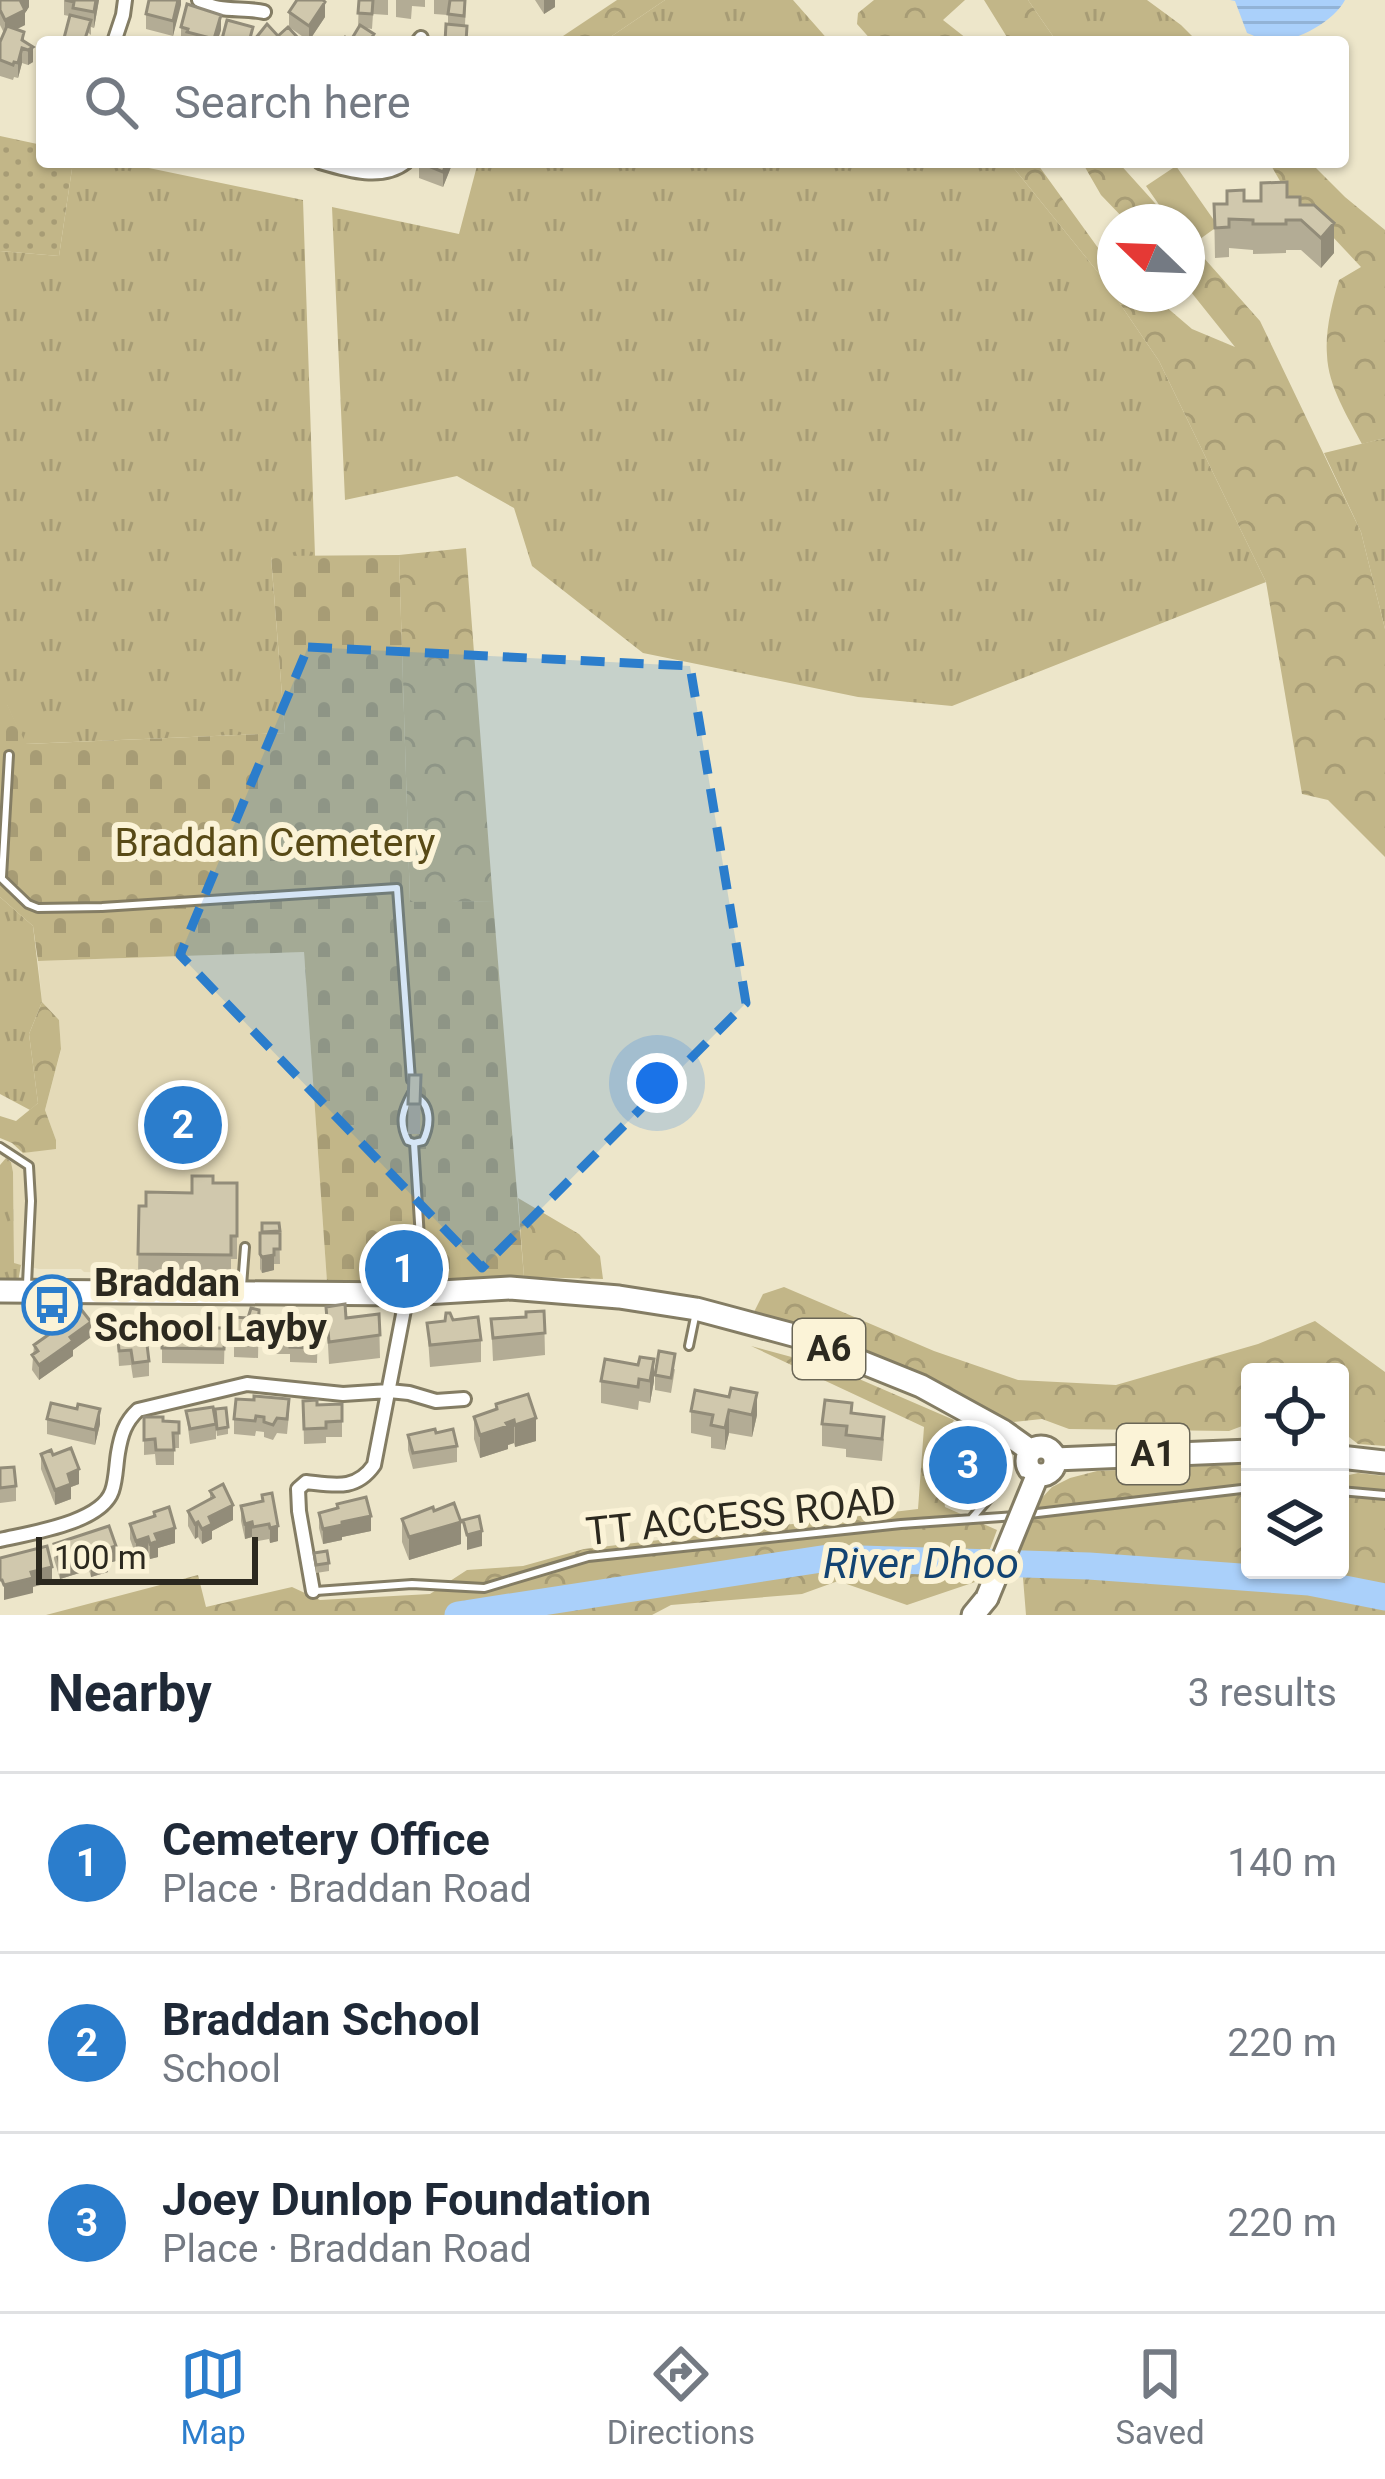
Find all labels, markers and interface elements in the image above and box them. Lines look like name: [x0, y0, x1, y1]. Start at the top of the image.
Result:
search box: [36, 36, 1349, 168]
icon: search: [78, 69, 144, 135]
text: Search here: [174, 76, 411, 129]
north arrow: [1097, 204, 1205, 312]
park label: Braddan Cemetery: [115, 820, 435, 866]
your location: [627, 1053, 687, 1113]
pin: 2: [144, 1080, 222, 1170]
pin: 1: [365, 1224, 443, 1314]
place label: Braddan School Layby: [94, 1260, 327, 1351]
bus stop icon: Braddan School Layby: [21, 1274, 83, 1336]
road number: A6: [793, 1319, 865, 1379]
map controls: [1241, 1363, 1349, 1579]
button: locate: [1241, 1363, 1349, 1471]
pin: 3: [929, 1420, 1007, 1510]
road number: A1: [1117, 1424, 1189, 1484]
button: layers: [1241, 1471, 1349, 1579]
street label: TT ACCESS ROAD: [584, 1477, 898, 1555]
scale bar: [36, 1531, 258, 1584]
text: 100 m: [54, 1538, 147, 1577]
water label: River Dhoo: [823, 1539, 1019, 1588]
text: Nearby: [48, 1664, 212, 1723]
text: 3 results: [1188, 1670, 1337, 1716]
text: Cemetery Office: [162, 1813, 490, 1866]
text: 1: [76, 1840, 98, 1886]
text: 140 m: [1227, 1840, 1337, 1886]
text: Place · Braddan Road: [162, 1866, 532, 1912]
text: Braddan School: [162, 1993, 481, 2046]
text: 2: [76, 2020, 98, 2066]
text: 220 m: [1227, 2020, 1337, 2066]
text: School: [162, 2046, 281, 2092]
text: Joey Dunlop Foundation: [162, 2173, 651, 2226]
text: 3: [76, 2200, 98, 2246]
text: 220 m: [1227, 2200, 1337, 2246]
text: Place · Braddan Road: [162, 2226, 532, 2272]
tab: Map: [180, 2341, 246, 2452]
tab: Directions: [607, 2341, 755, 2452]
tab: Saved: [1116, 2341, 1205, 2452]

